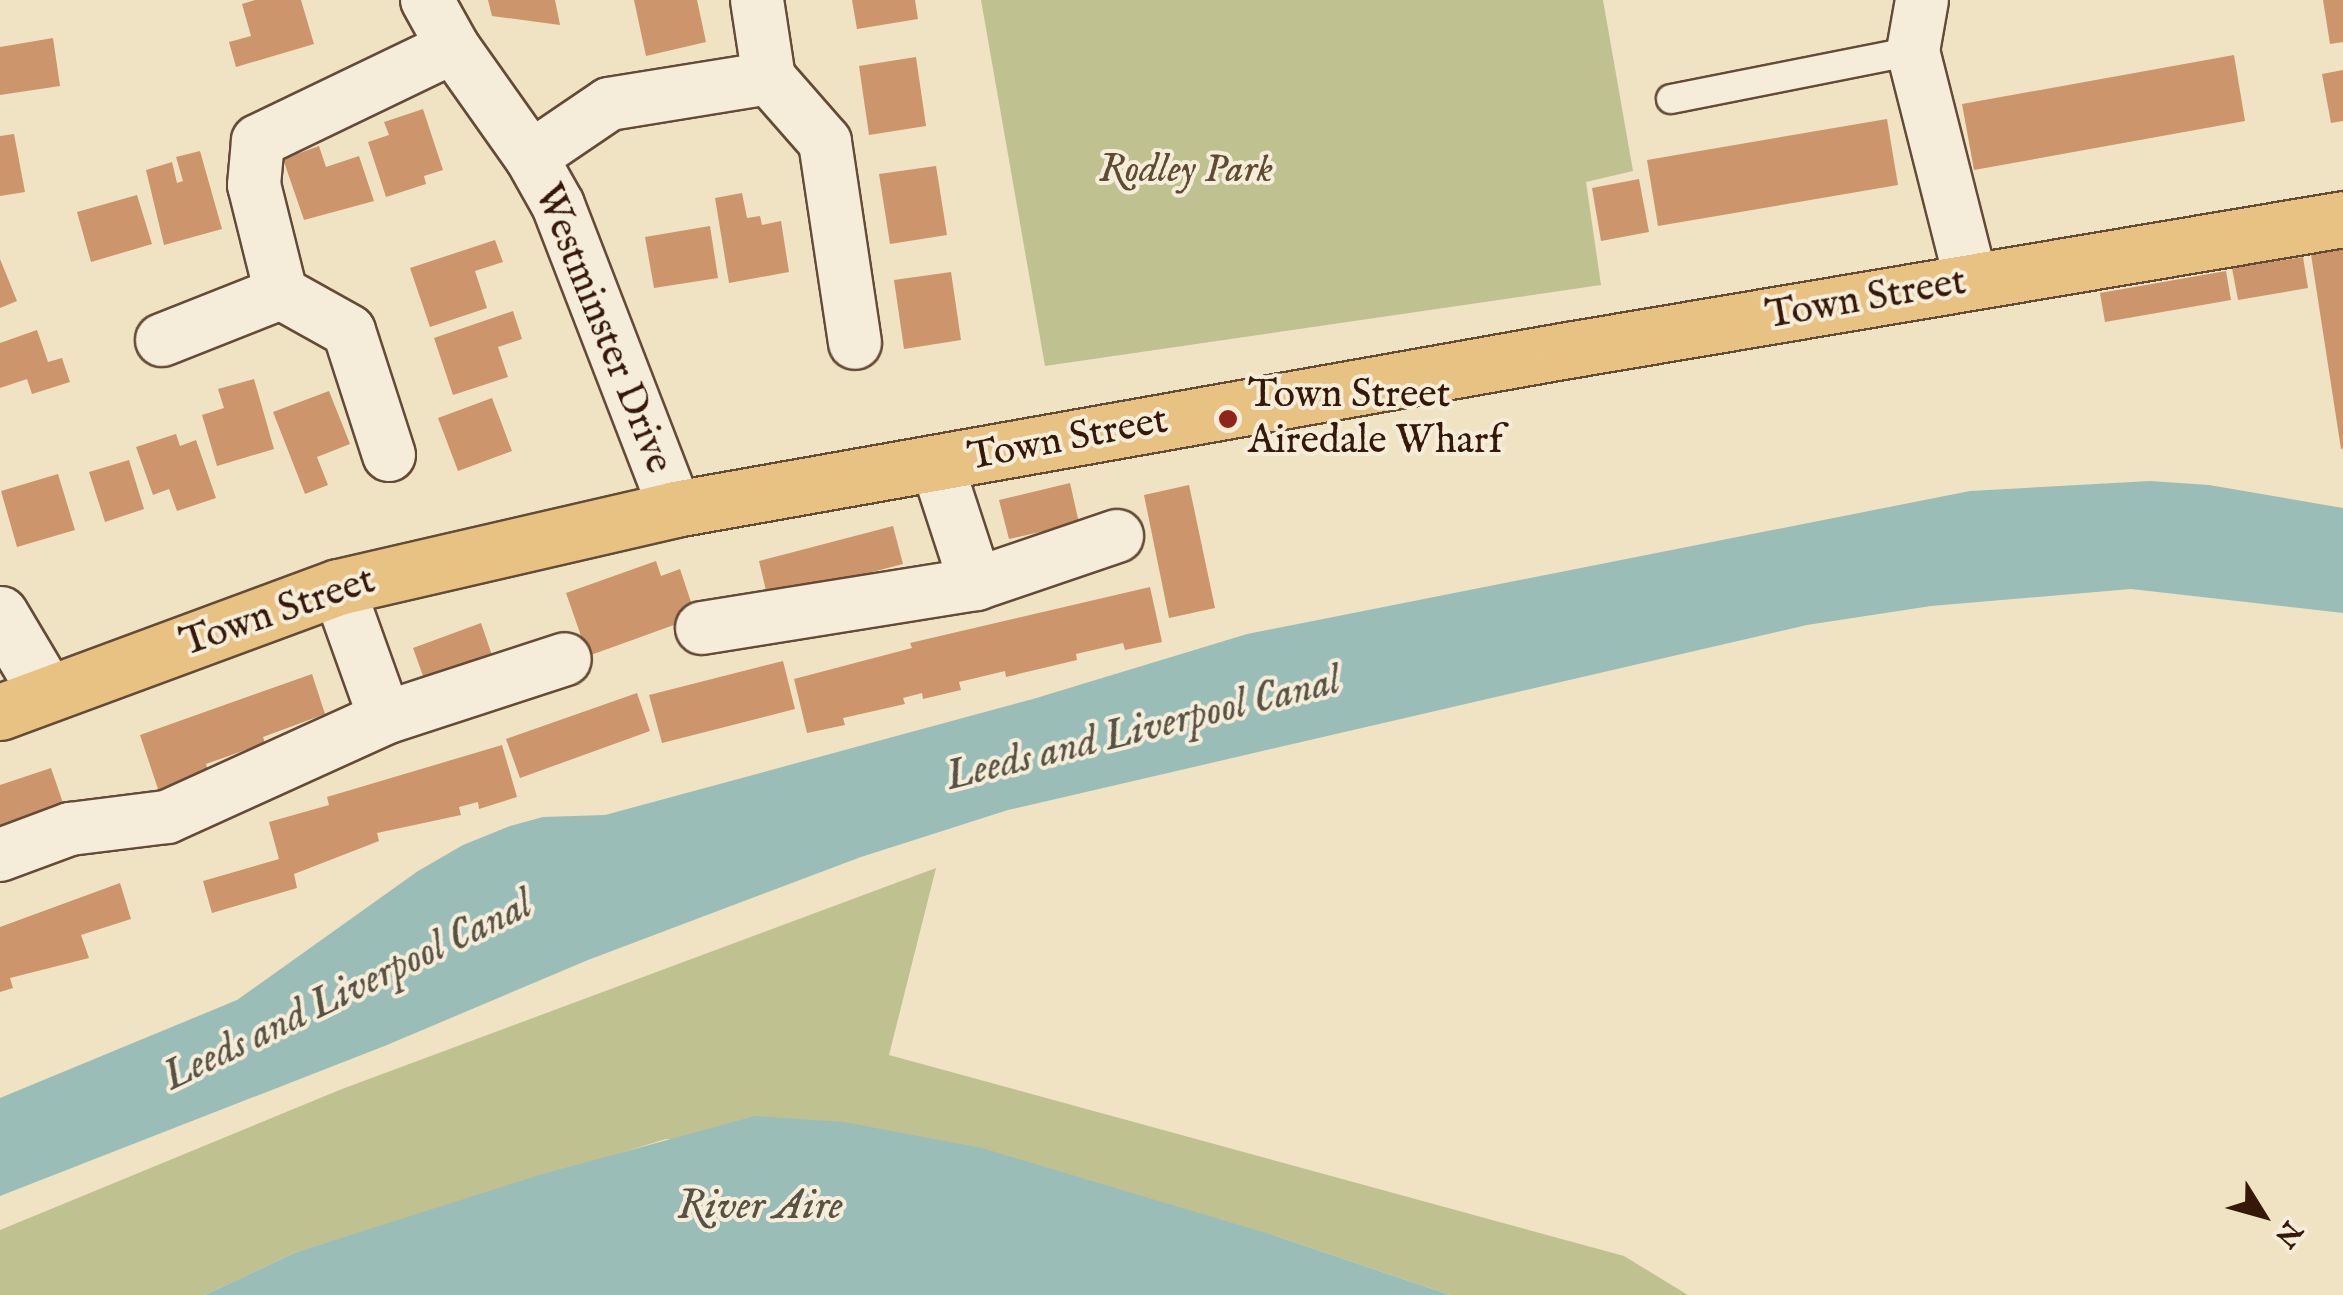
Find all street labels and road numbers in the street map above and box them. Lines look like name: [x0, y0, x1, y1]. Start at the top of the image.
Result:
street label: Westminster Drive: [522, 177, 682, 481]
street label: Town Street: [1762, 259, 1970, 341]
street label: Town Street: [964, 397, 1172, 483]
street label: Town Street: [175, 557, 381, 669]

